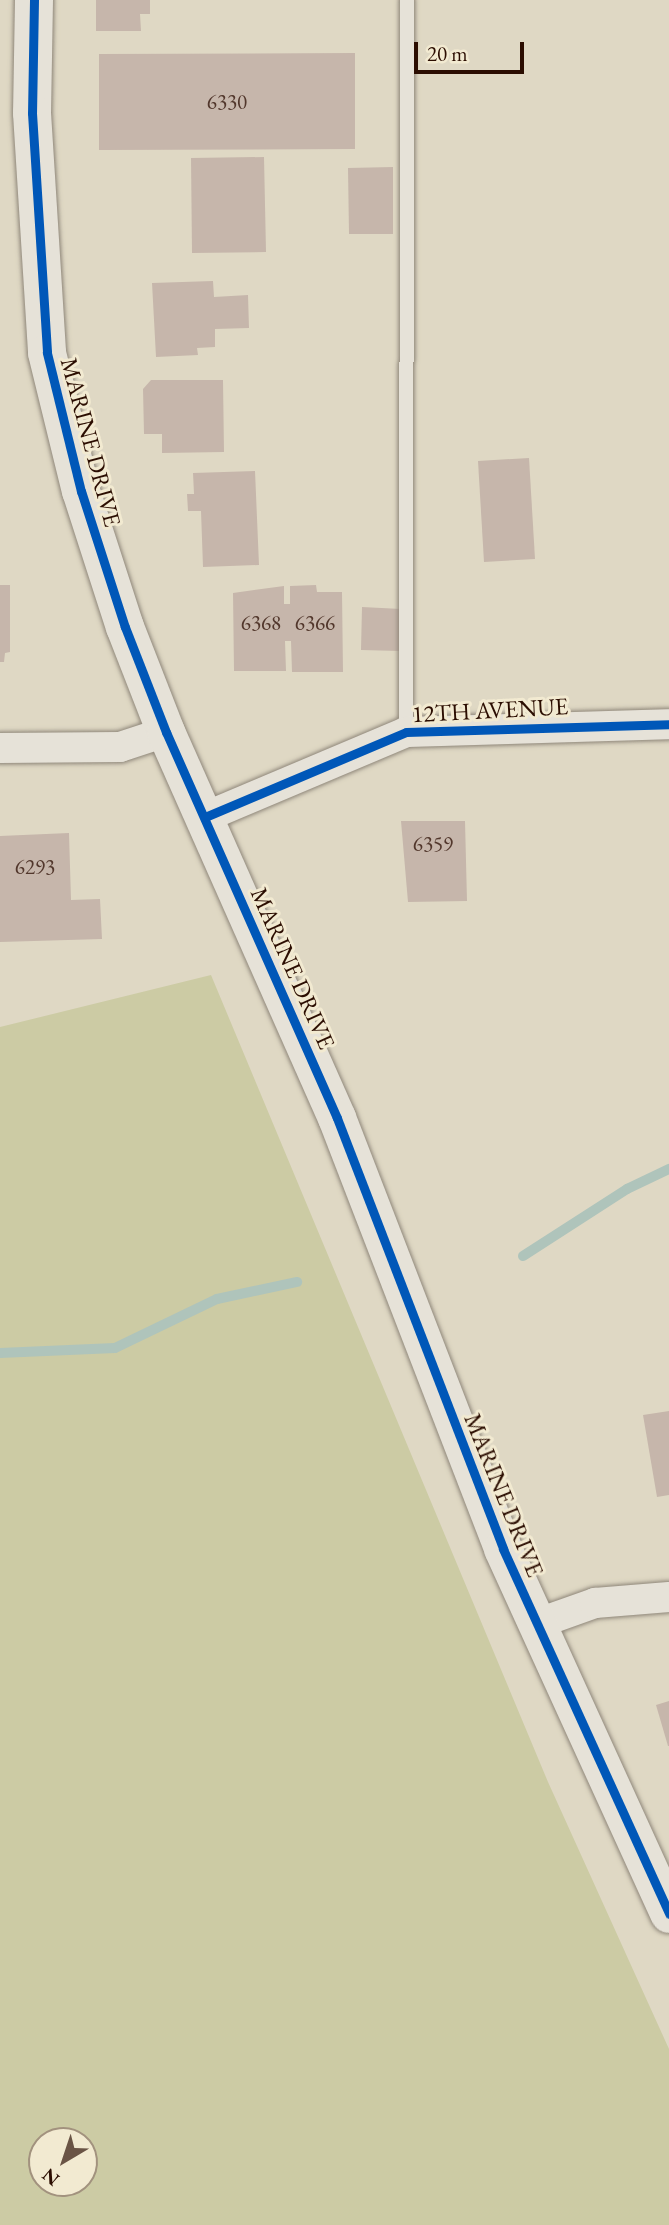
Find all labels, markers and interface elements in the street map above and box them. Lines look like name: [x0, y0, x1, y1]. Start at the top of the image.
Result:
scale bar: [417, 28, 527, 72]
text: 20 m: [427, 40, 468, 67]
house number: 6330: [207, 89, 247, 115]
street label: MARINE DRIVE: [55, 354, 127, 530]
house number: 6368: [241, 610, 281, 636]
house number: 6366: [295, 610, 335, 636]
street label: 12TH AVENUE: [411, 692, 569, 728]
house number: 6359: [413, 831, 453, 857]
house number: 6293: [15, 854, 55, 880]
street label: MARINE DRIVE: [244, 883, 342, 1053]
street label: MARINE DRIVE: [458, 1409, 550, 1581]
north arrow: [28, 2127, 98, 2197]
text: N: [37, 2163, 65, 2192]

